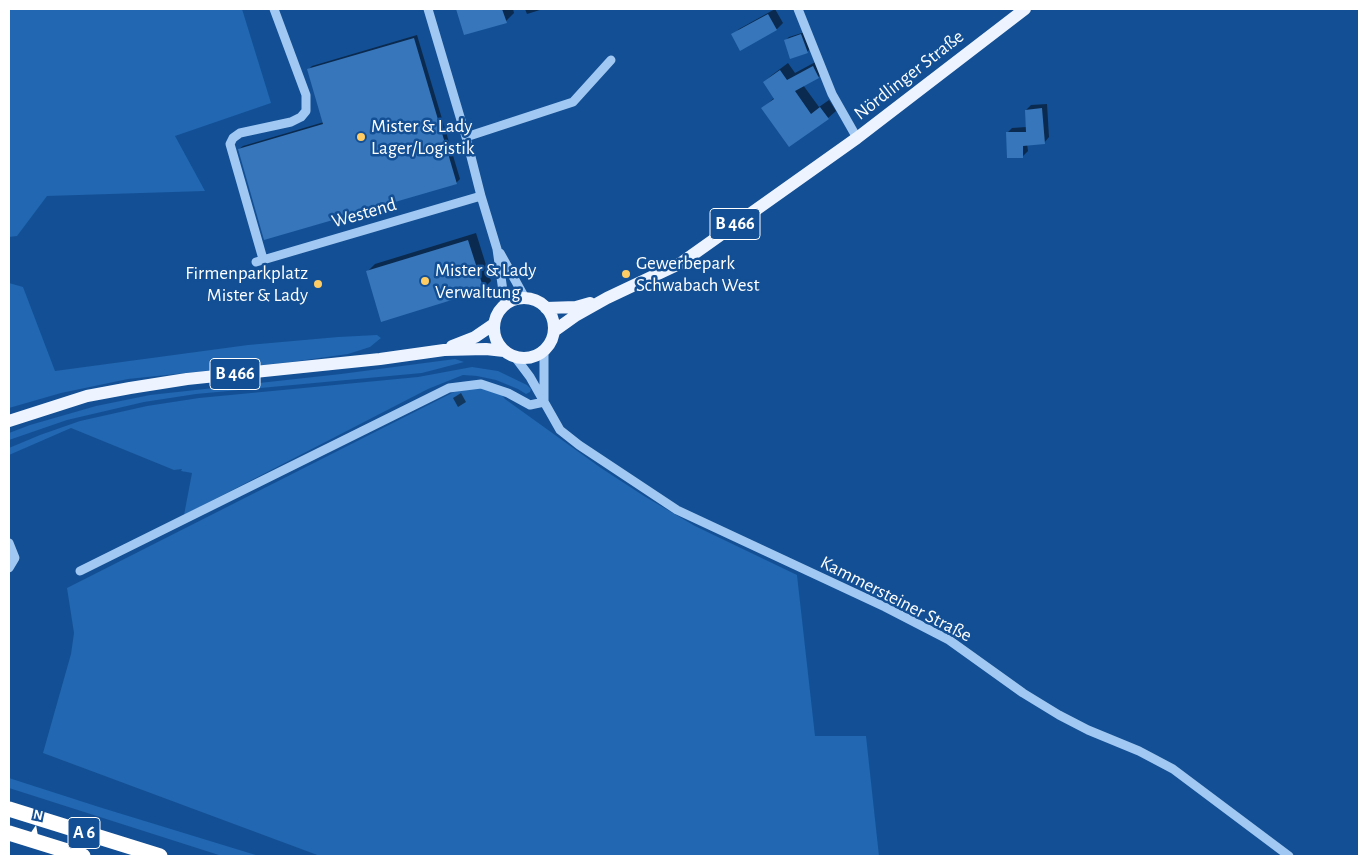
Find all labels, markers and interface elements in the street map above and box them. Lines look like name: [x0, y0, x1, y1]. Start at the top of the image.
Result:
street label: Nördlinger Straße: [850, 25, 968, 125]
place label: Mister & Lady Lager/Logistik: [371, 115, 474, 159]
marker: Mister & Lady Lager/Logistik: [355, 131, 367, 143]
street label: Westend: [329, 193, 399, 233]
road number: B 466: [710, 208, 760, 240]
place label: Gewerbepark Schwabach West: [636, 252, 760, 296]
place label: Mister & Lady Verwaltung: [435, 259, 536, 303]
place label: Firmenparkplatz Mister & Lady: [185, 262, 308, 306]
marker: Gewerbepark Schwabach West: [620, 268, 632, 280]
marker: Mister & Lady Verwaltung: [419, 275, 431, 287]
marker: Firmenparkplatz Mister & Lady: [312, 278, 324, 290]
road number: B 466: [210, 358, 260, 389]
street label: Kammersteiner Straße: [816, 551, 976, 647]
north arrow: [10, 805, 60, 855]
text: N: [32, 807, 44, 823]
road number: A 6: [68, 818, 100, 848]

